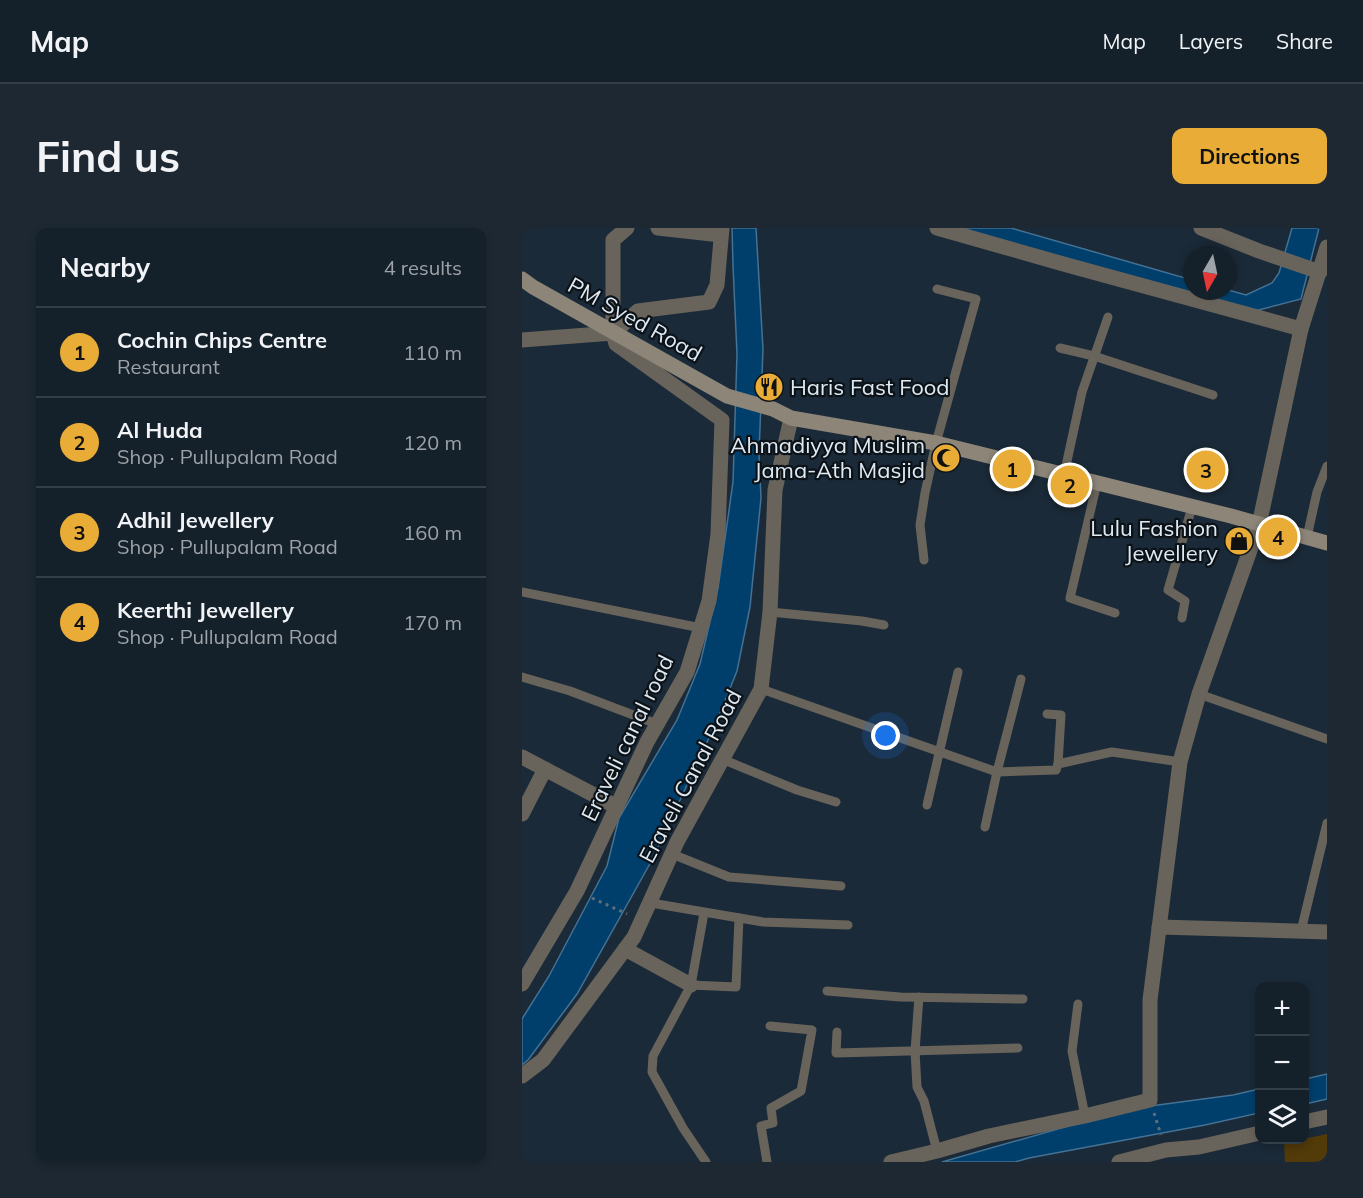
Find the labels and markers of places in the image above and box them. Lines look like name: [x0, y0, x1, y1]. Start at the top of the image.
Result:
restaurant icon: Haris Fast Food: [753, 371, 785, 403]
place label: Haris Fast Food: [790, 373, 950, 401]
place label: Ahmadiyya Muslim Jama-Ath Masjid: [730, 431, 925, 484]
mosque icon: Ahmadiyya Muslim Jama-Ath Masjid: [930, 442, 962, 474]
pin: 1: [992, 446, 1032, 492]
pin: 3: [1186, 448, 1226, 492]
pin: 2: [1050, 462, 1090, 508]
place label: Lulu Fashion Jewellery: [1090, 514, 1218, 567]
pin: 4: [1258, 514, 1298, 560]
shop icon: Lulu Fashion Jewellery: [1223, 525, 1255, 557]

